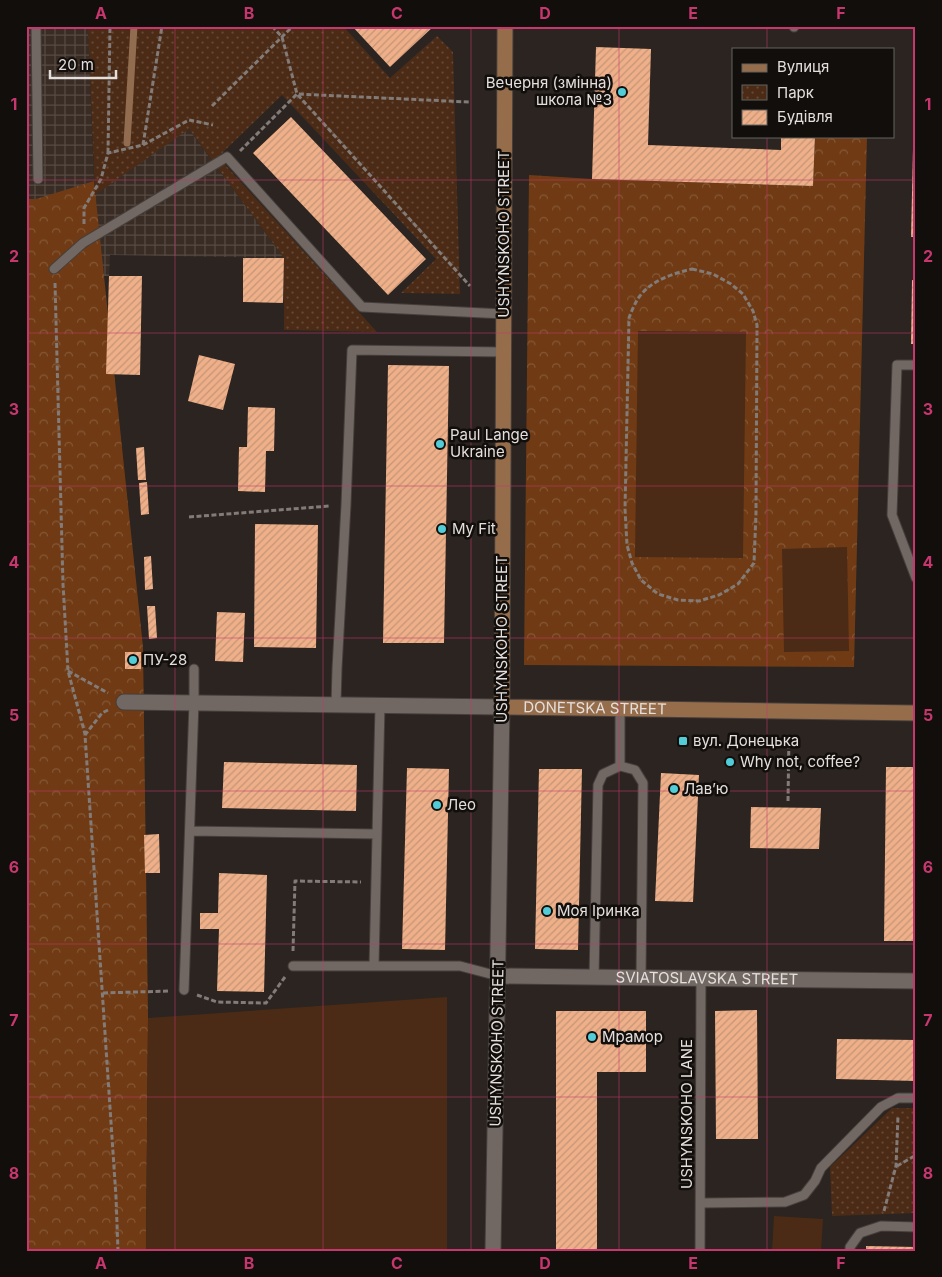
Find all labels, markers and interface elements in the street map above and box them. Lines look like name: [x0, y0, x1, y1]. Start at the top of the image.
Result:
text: A: [95, 3, 107, 23]
text: B: [244, 3, 254, 23]
text: C: [391, 3, 403, 23]
text: D: [539, 3, 551, 23]
text: E: [688, 3, 698, 23]
text: F: [836, 3, 846, 23]
scale bar: [50, 48, 116, 80]
legend: [732, 48, 894, 138]
text: 20 m: [58, 55, 94, 74]
text: Вулиця: [777, 57, 829, 76]
place label: Вечерня (змінна) школа №3: [486, 73, 612, 109]
text: Парк: [777, 83, 814, 102]
marker: Вечерня (змінна) школа №3: [616, 86, 628, 98]
text: 1: [11, 94, 17, 114]
text: 1: [925, 94, 931, 114]
text: Будівля: [777, 107, 833, 126]
street label: USHYNSKOHO STREET: [494, 150, 513, 318]
text: 2: [9, 246, 19, 266]
text: 2: [923, 246, 933, 266]
text: 3: [9, 399, 19, 419]
text: 3: [923, 399, 933, 419]
place label: Paul Lange Ukraine: [450, 425, 528, 461]
marker: Paul Lange Ukraine: [434, 438, 446, 450]
place label: My Fit: [452, 519, 496, 538]
marker: My Fit: [436, 523, 448, 535]
text: 4: [9, 552, 20, 572]
text: 4: [923, 552, 934, 572]
street label: USHYNSKOHO STREET: [492, 555, 511, 723]
place label: ПУ-28: [143, 650, 187, 669]
marker: ПУ-28: [127, 654, 139, 666]
street label: DONETSKA STREET: [523, 697, 667, 718]
text: 5: [9, 705, 19, 725]
text: 5: [923, 705, 933, 725]
place label: вул. Донецька: [693, 731, 799, 750]
marker: вул. Донецька: [677, 735, 689, 747]
place label: Why not, coffee?: [740, 752, 860, 771]
marker: Why not, coffee?: [724, 756, 736, 768]
place label: Лав’ю: [684, 779, 728, 798]
marker: Лав’ю: [668, 783, 680, 795]
place label: Лео: [447, 795, 476, 814]
marker: Лео: [431, 799, 443, 811]
text: 6: [9, 857, 19, 877]
text: 6: [923, 857, 933, 877]
place label: Моя Іринка: [557, 901, 640, 920]
marker: Моя Іринка: [541, 905, 553, 917]
street label: USHYNSKOHO STREET: [486, 959, 507, 1127]
street label: SVIATOSLAVSKA STREET: [616, 967, 798, 989]
text: 7: [9, 1010, 19, 1030]
text: 7: [923, 1010, 933, 1030]
place label: Мрамор: [602, 1027, 663, 1046]
marker: Мрамор: [586, 1031, 598, 1043]
street label: USHYNSKOHO LANE: [677, 1039, 696, 1189]
text: 8: [9, 1163, 19, 1183]
text: 8: [923, 1163, 933, 1183]
text: A: [95, 1253, 107, 1273]
text: B: [244, 1253, 254, 1273]
text: C: [391, 1253, 403, 1273]
text: D: [539, 1253, 551, 1273]
text: E: [688, 1253, 698, 1273]
text: F: [836, 1253, 846, 1273]

